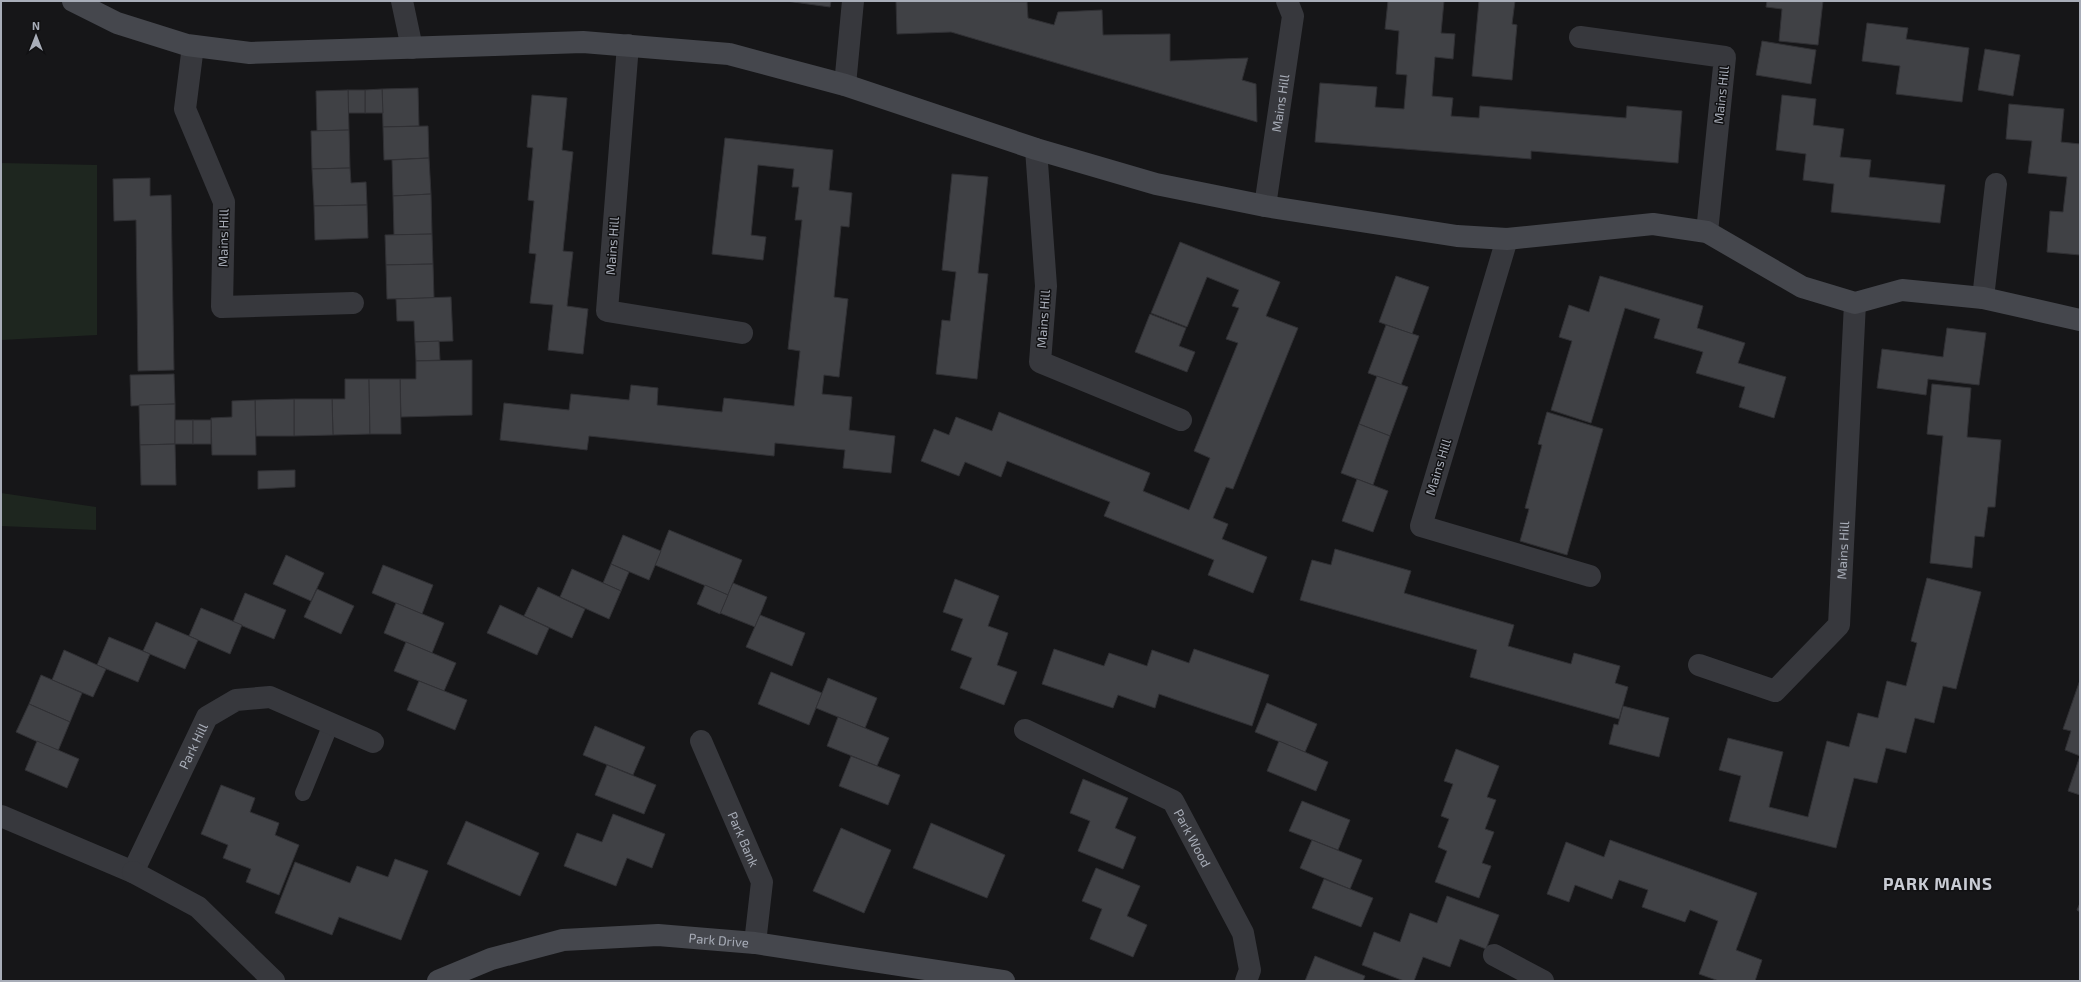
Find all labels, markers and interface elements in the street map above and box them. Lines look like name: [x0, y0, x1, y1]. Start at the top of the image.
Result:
north arrow: [16, 16, 56, 56]
text: N: [32, 19, 40, 32]
street label: Mains Hill: [1710, 65, 1732, 125]
street label: Mains Hill: [1268, 73, 1292, 133]
street label: Mains Hill: [214, 209, 232, 267]
street label: Mains Hill: [602, 216, 622, 276]
street label: Mains Hill: [1033, 289, 1053, 349]
street label: Mains Hill: [1422, 437, 1454, 497]
street label: Mains Hill: [1833, 521, 1852, 580]
street label: Park Hill: [175, 720, 211, 772]
street label: Park Wood: [1171, 806, 1215, 870]
street label: Park Bank: [724, 809, 763, 870]
district label: PARK MAINS: [1883, 873, 1993, 893]
street label: Park Drive: [688, 930, 750, 950]

